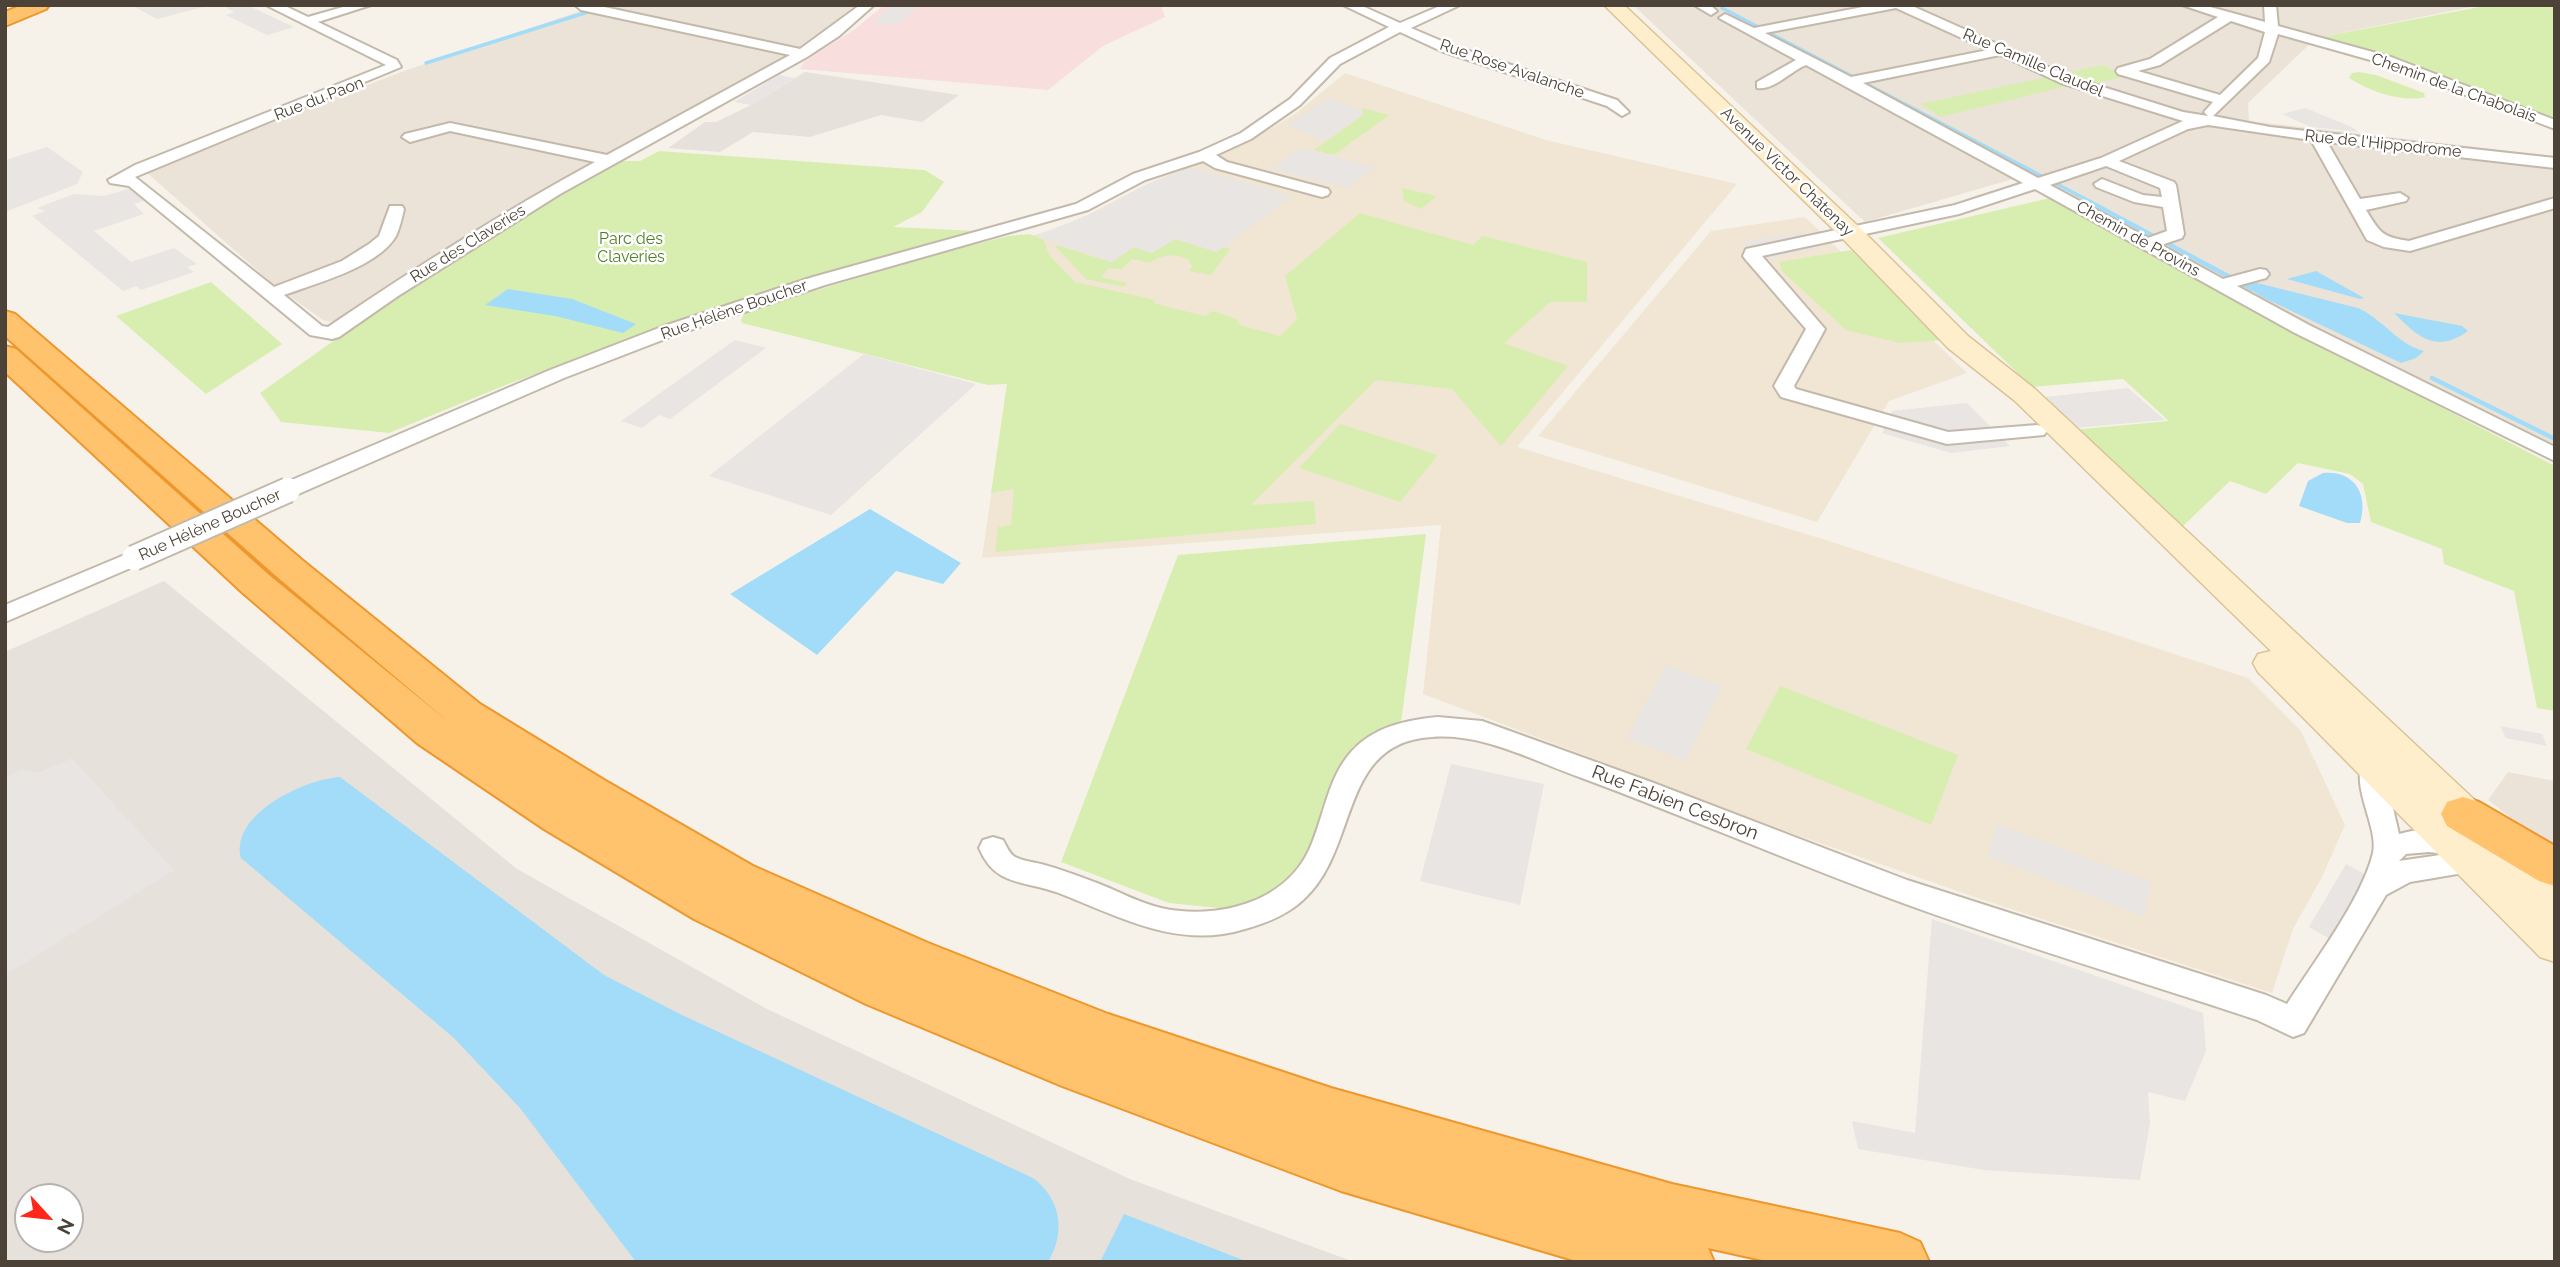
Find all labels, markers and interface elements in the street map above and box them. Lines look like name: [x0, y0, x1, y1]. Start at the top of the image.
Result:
street label: Rue Camille Claudel: [1960, 25, 2106, 101]
street label: Rue Rose Avalanche: [1437, 35, 1587, 103]
street label: Chemin de la Chabolais: [2369, 49, 2539, 127]
street label: Rue du Paon: [272, 73, 366, 125]
street label: Avenue Victor Châtenay: [1716, 103, 1858, 241]
street label: Rue de l'Hippodrome: [2304, 126, 2462, 162]
street label: Chemin de Provins: [2073, 197, 2203, 281]
street label: Rue des Claveries: [407, 201, 529, 287]
park label: Parc des Claveries: [597, 229, 665, 267]
street label: Rue Hélène Boucher: [658, 276, 810, 344]
street label: Rue Hélène Boucher: [136, 485, 284, 565]
street label: Rue Fabien Cesbron: [1588, 761, 1762, 845]
north arrow: [14, 1183, 84, 1253]
text: N: [53, 1215, 79, 1238]

